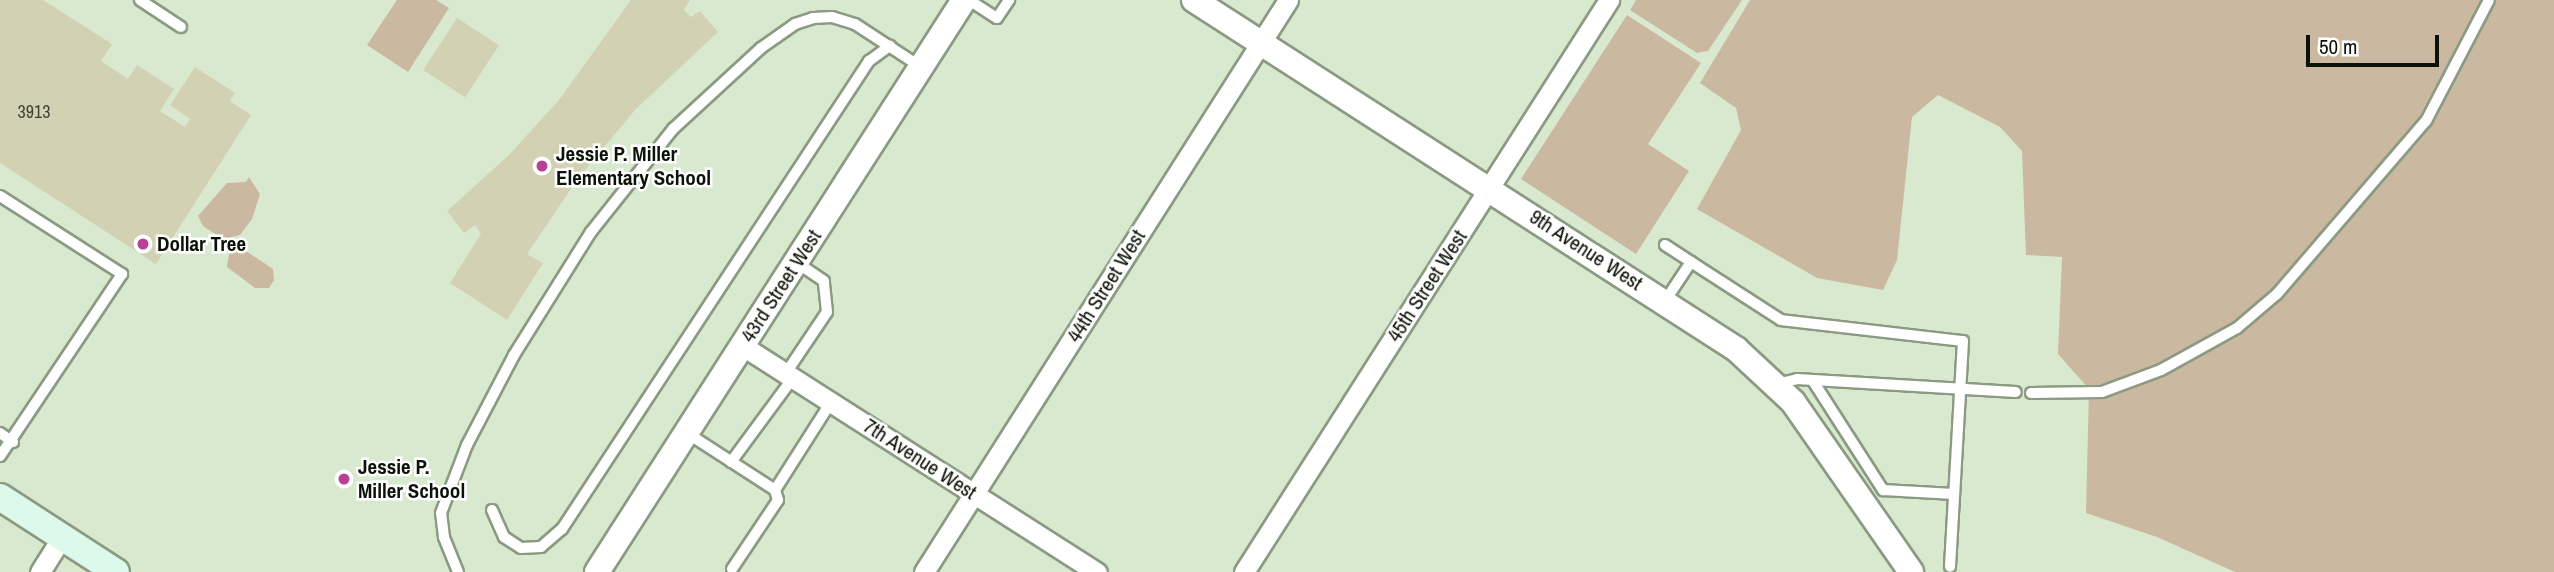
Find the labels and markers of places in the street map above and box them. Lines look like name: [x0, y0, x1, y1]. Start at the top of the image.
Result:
place label: Jessie P. Miller Elementary School: [556, 141, 711, 191]
marker: Jessie P. Miller Elementary School: [534, 158, 550, 174]
place label: Dollar Tree: [157, 231, 246, 257]
marker: Dollar Tree: [135, 236, 151, 252]
place label: Jessie P. Miller School: [358, 454, 465, 504]
marker: Jessie P. Miller School: [336, 471, 352, 487]

